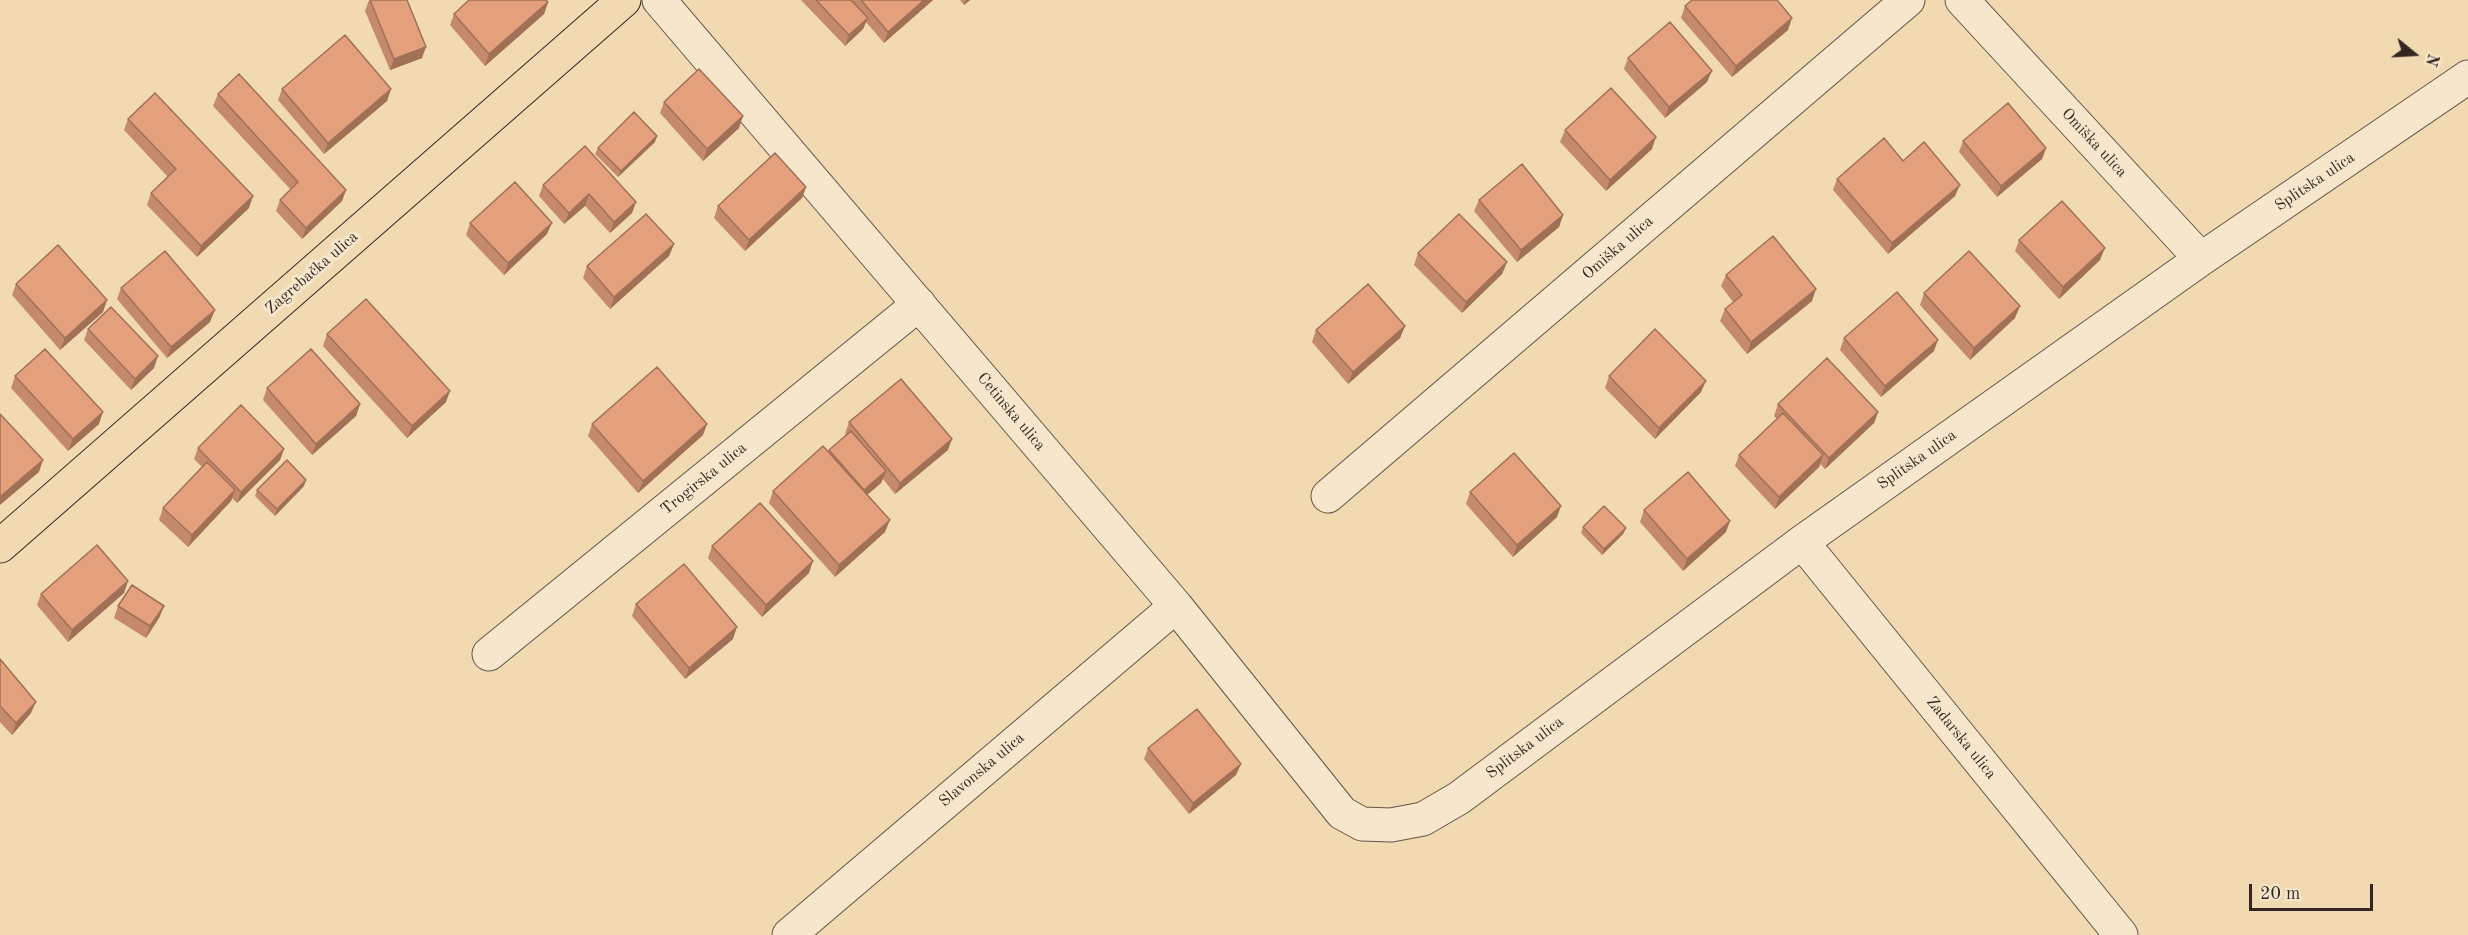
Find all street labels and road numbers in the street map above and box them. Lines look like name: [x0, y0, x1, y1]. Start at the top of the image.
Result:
street label: Omiška ulica: [2057, 104, 2131, 182]
street label: Splitska ulica: [2271, 148, 2359, 216]
street label: Omiška ulica: [1579, 212, 1657, 284]
street label: Zagrebačka ulica: [262, 227, 362, 319]
street label: Cetinska ulica: [973, 369, 1049, 455]
street label: Splitska ulica: [1874, 426, 1960, 494]
street label: Trogirska ulica: [657, 438, 751, 520]
street label: Zadarska ulica: [1922, 693, 2000, 783]
street label: Splitska ulica: [1482, 713, 1568, 783]
street label: Slavonska ulica: [935, 729, 1029, 811]

